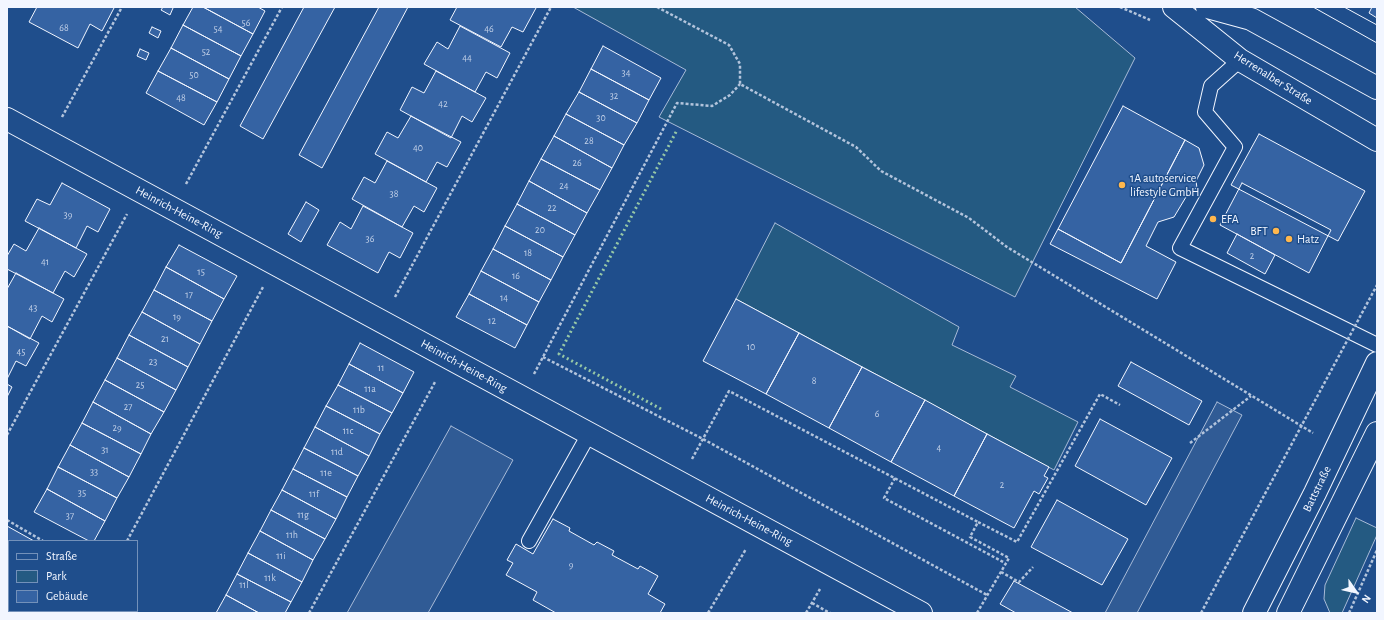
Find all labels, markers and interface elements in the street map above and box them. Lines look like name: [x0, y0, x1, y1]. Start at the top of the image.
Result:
house number: 56: [242, 17, 250, 29]
house number: 68: [59, 22, 69, 34]
house number: 54: [214, 23, 222, 35]
house number: 46: [484, 23, 494, 35]
house number: 52: [202, 46, 210, 58]
street label: Herrenalber Straße: [1231, 48, 1315, 108]
house number: 44: [462, 52, 472, 64]
house number: 34: [622, 67, 630, 79]
house number: 50: [189, 69, 199, 81]
house number: 32: [610, 90, 618, 102]
house number: 48: [176, 92, 186, 104]
house number: 42: [438, 98, 448, 110]
house number: 30: [596, 112, 606, 124]
house number: 28: [584, 135, 594, 147]
house number: 40: [413, 142, 423, 154]
house number: 26: [572, 157, 582, 169]
place label: 1A autoservice lifestyle GmbH: [1130, 171, 1199, 199]
house number: 24: [559, 180, 569, 192]
marker: 1A autoservice lifestyle GmbH: [1117, 180, 1127, 190]
street label: Heinrich-Heine-Ring: [133, 183, 225, 241]
house number: 38: [390, 188, 398, 200]
house number: 22: [547, 202, 557, 214]
house number: 39: [64, 209, 72, 221]
place label: EFA: [1221, 212, 1239, 226]
marker: EFA: [1208, 214, 1218, 224]
house number: 20: [535, 224, 545, 236]
place label: BFT: [1250, 224, 1268, 238]
marker: BFT: [1271, 226, 1281, 236]
place label: Hatz: [1297, 232, 1319, 246]
house number: 36: [366, 233, 374, 245]
marker: Hatz: [1284, 234, 1294, 244]
house number: 18: [524, 247, 532, 259]
house number: 2: [1250, 250, 1254, 262]
house number: 41: [41, 256, 49, 268]
house number: 15: [197, 266, 205, 278]
house number: 16: [512, 270, 520, 282]
house number: 17: [185, 289, 193, 301]
house number: 14: [500, 292, 508, 304]
house number: 43: [29, 302, 37, 314]
house number: 19: [173, 311, 181, 323]
house number: 12: [488, 315, 496, 327]
house number: 21: [161, 333, 169, 345]
street label: Heinrich-Heine-Ring: [418, 336, 510, 396]
house number: 10: [747, 341, 755, 353]
house number: 45: [17, 346, 25, 358]
house number: 23: [149, 356, 157, 368]
house number: 11: [378, 362, 384, 374]
house number: 8: [812, 375, 816, 387]
house number: 25: [136, 379, 144, 391]
house number: 11a: [364, 383, 376, 395]
house number: 27: [124, 401, 132, 413]
house number: 11b: [353, 404, 365, 416]
house number: 6: [875, 408, 879, 420]
house number: 29: [112, 422, 122, 434]
house number: 11c: [343, 425, 353, 437]
house number: 4: [937, 442, 941, 454]
house number: 31: [101, 444, 109, 456]
house number: 11d: [331, 446, 343, 458]
street label: Battstraße: [1300, 464, 1334, 514]
house number: 33: [90, 466, 98, 478]
house number: 11e: [320, 467, 332, 479]
house number: 2: [1000, 479, 1004, 491]
house number: 35: [78, 487, 86, 499]
house number: 11f: [309, 488, 319, 500]
street label: Heinrich-Heine-Ring: [703, 491, 795, 549]
house number: 11g: [297, 509, 309, 521]
house number: 37: [66, 510, 74, 522]
house number: 11h: [286, 529, 298, 541]
legend: [8, 540, 138, 612]
text: Straße: [46, 550, 77, 562]
house number: 11i: [276, 550, 286, 562]
house number: 9: [569, 559, 573, 571]
text: Park: [46, 570, 67, 582]
house number: 11k: [264, 572, 276, 584]
north arrow: [1336, 572, 1376, 612]
house number: 11l: [239, 579, 249, 591]
text: Gebäude: [46, 590, 88, 602]
text: N: [1360, 593, 1373, 605]

